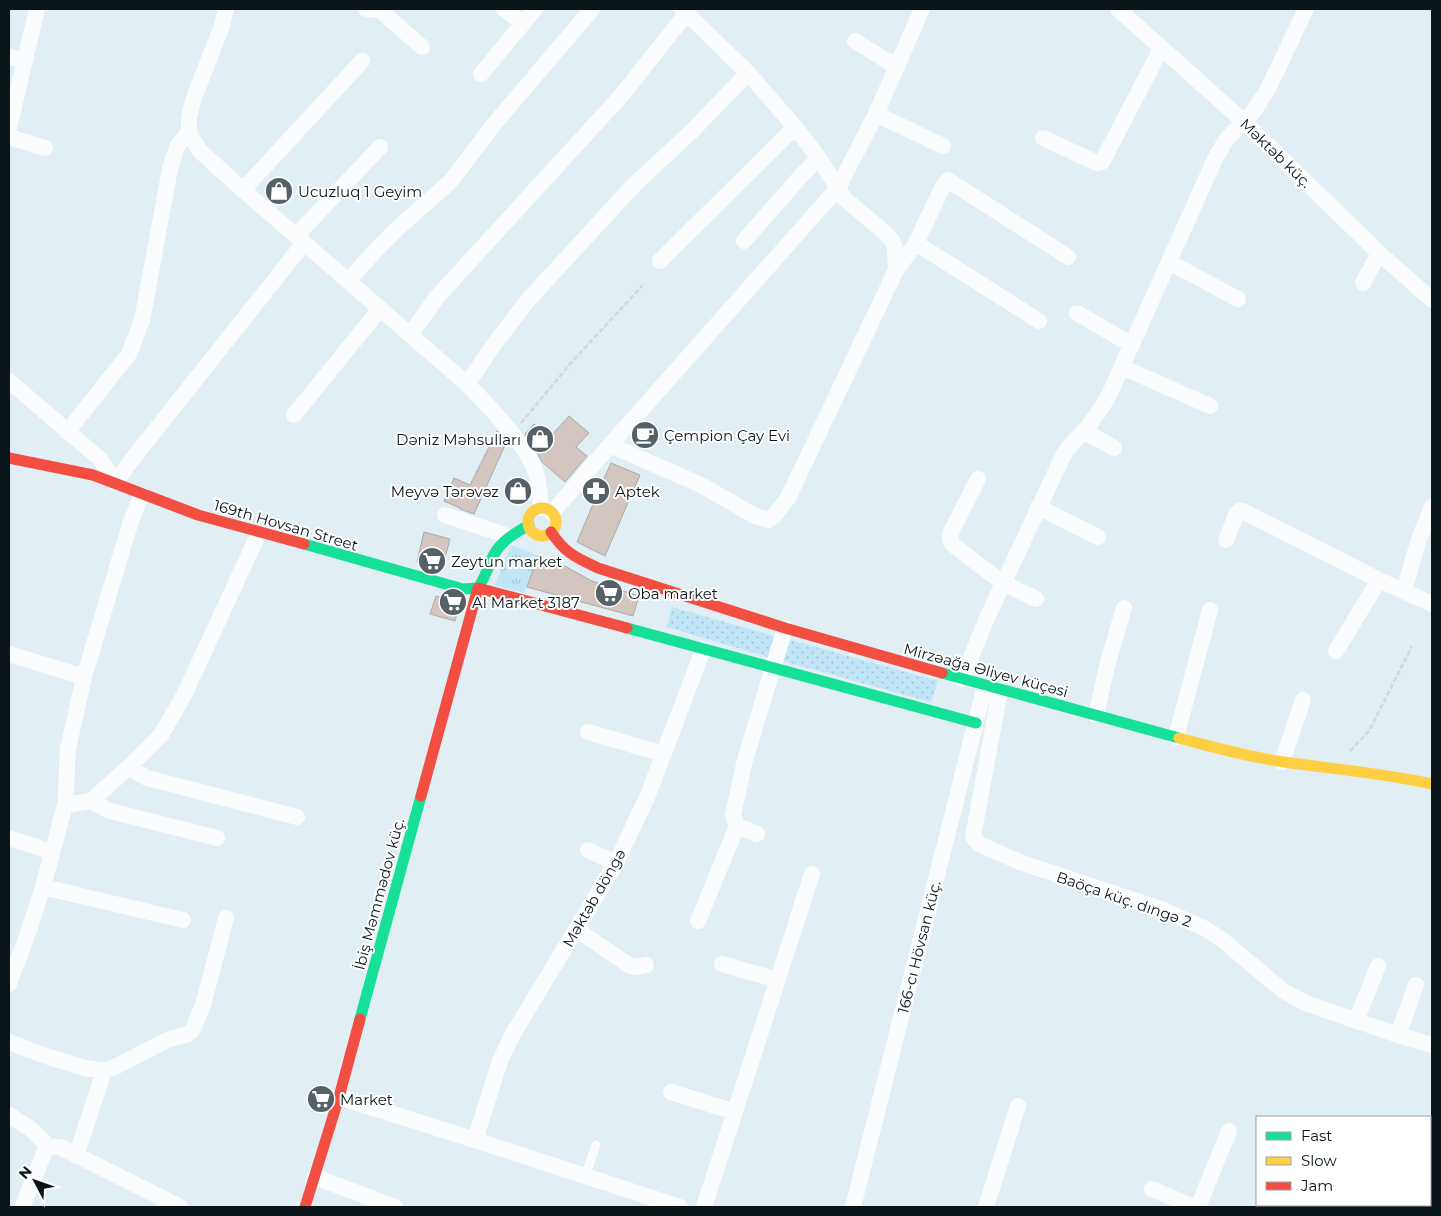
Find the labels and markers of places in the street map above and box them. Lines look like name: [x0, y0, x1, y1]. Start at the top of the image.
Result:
shop icon: Ucuzluq 1 Geyim: [264, 176, 294, 206]
place label: Ucuzluq 1 Geyim: [298, 182, 422, 201]
cafe icon: Çempion Çay Evi: [630, 420, 660, 450]
shop icon: Dəniz Məhsulları: [525, 424, 555, 454]
place label: Çempion Çay Evi: [664, 426, 790, 445]
place label: Dəniz Məhsulları: [396, 430, 521, 449]
shop icon: Meyvə Tərəvəz: [503, 476, 533, 506]
pharmacy icon: Aptek: [581, 476, 611, 506]
place label: Meyvə Tərəvəz: [391, 482, 499, 501]
place label: Aptek: [615, 482, 660, 501]
supermarket icon: Zeytun market: [417, 546, 447, 576]
place label: Zeytun market: [451, 552, 562, 571]
supermarket icon: Oba market: [594, 578, 624, 608]
place label: Oba market: [628, 584, 718, 603]
supermarket icon: Al Market 3187: [438, 587, 468, 617]
place label: Al Market 3187: [472, 593, 580, 612]
supermarket icon: Market: [306, 1084, 336, 1114]
place label: Market: [340, 1090, 393, 1109]

